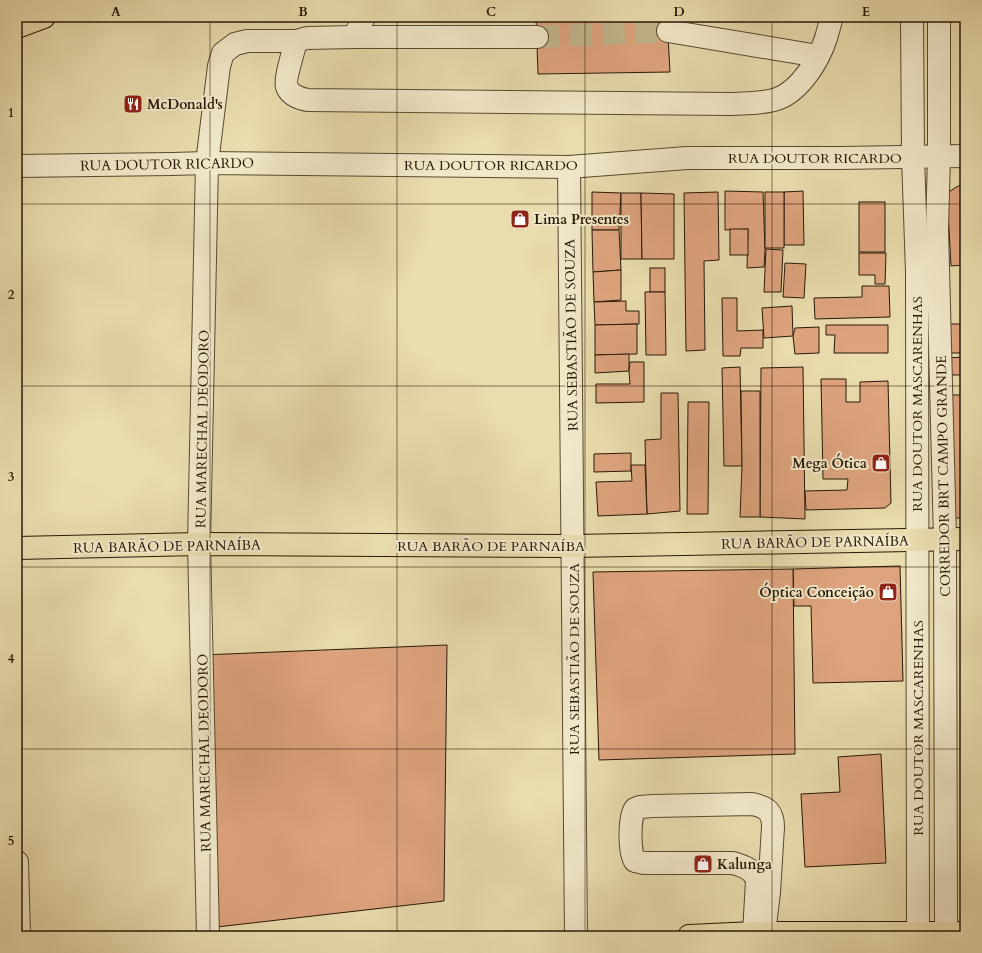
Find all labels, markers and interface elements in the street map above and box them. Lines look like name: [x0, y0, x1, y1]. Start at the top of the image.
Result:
text: A: [111, 3, 121, 21]
text: B: [298, 3, 308, 21]
text: C: [486, 3, 496, 21]
text: D: [673, 3, 685, 21]
text: E: [862, 3, 870, 21]
restaurant icon: McDonald's: [122, 93, 144, 115]
place label: McDonald's: [147, 95, 223, 114]
text: 1: [8, 104, 14, 122]
street label: RUA DOUTOR RICARDO: [728, 149, 902, 168]
street label: RUA DOUTOR RICARDO: [80, 153, 254, 176]
street label: RUA DOUTOR RICARDO: [404, 156, 578, 175]
shop icon: Lima Presentes: [509, 208, 531, 230]
place label: Lima Presentes: [534, 210, 629, 229]
street label: RUA SEBASTIÃO DE SOUZA: [560, 239, 583, 431]
text: 2: [8, 286, 15, 304]
street label: RUA DOUTOR MASCARENHAS: [908, 296, 927, 512]
street label: RUA MARECHAL DEODORO: [191, 330, 214, 528]
street label: CORREDOR BRT CAMPO GRANDE: [932, 355, 955, 597]
shop icon: Mega Ótica: [870, 452, 892, 474]
place label: Mega Ótica: [792, 453, 867, 473]
text: 3: [8, 468, 15, 486]
street label: RUA BARÃO DE PARNAÍBA: [721, 531, 909, 554]
street label: RUA BARÃO DE PARNAÍBA: [73, 535, 261, 558]
street label: RUA BARÃO DE PARNAÍBA: [397, 537, 585, 556]
street label: RUA SEBASTIÃO DE SOUZA: [565, 563, 584, 755]
shop icon: Óptica Conceição: [877, 581, 899, 603]
place label: Óptica Conceição: [759, 582, 874, 602]
street label: RUA DOUTOR MASCARENHAS: [909, 620, 928, 836]
text: 4: [8, 650, 15, 668]
street label: RUA MARECHAL DEODORO: [193, 654, 216, 852]
text: 5: [8, 832, 14, 850]
shop icon: Kalunga: [692, 853, 714, 875]
place label: Kalunga: [717, 855, 772, 874]

